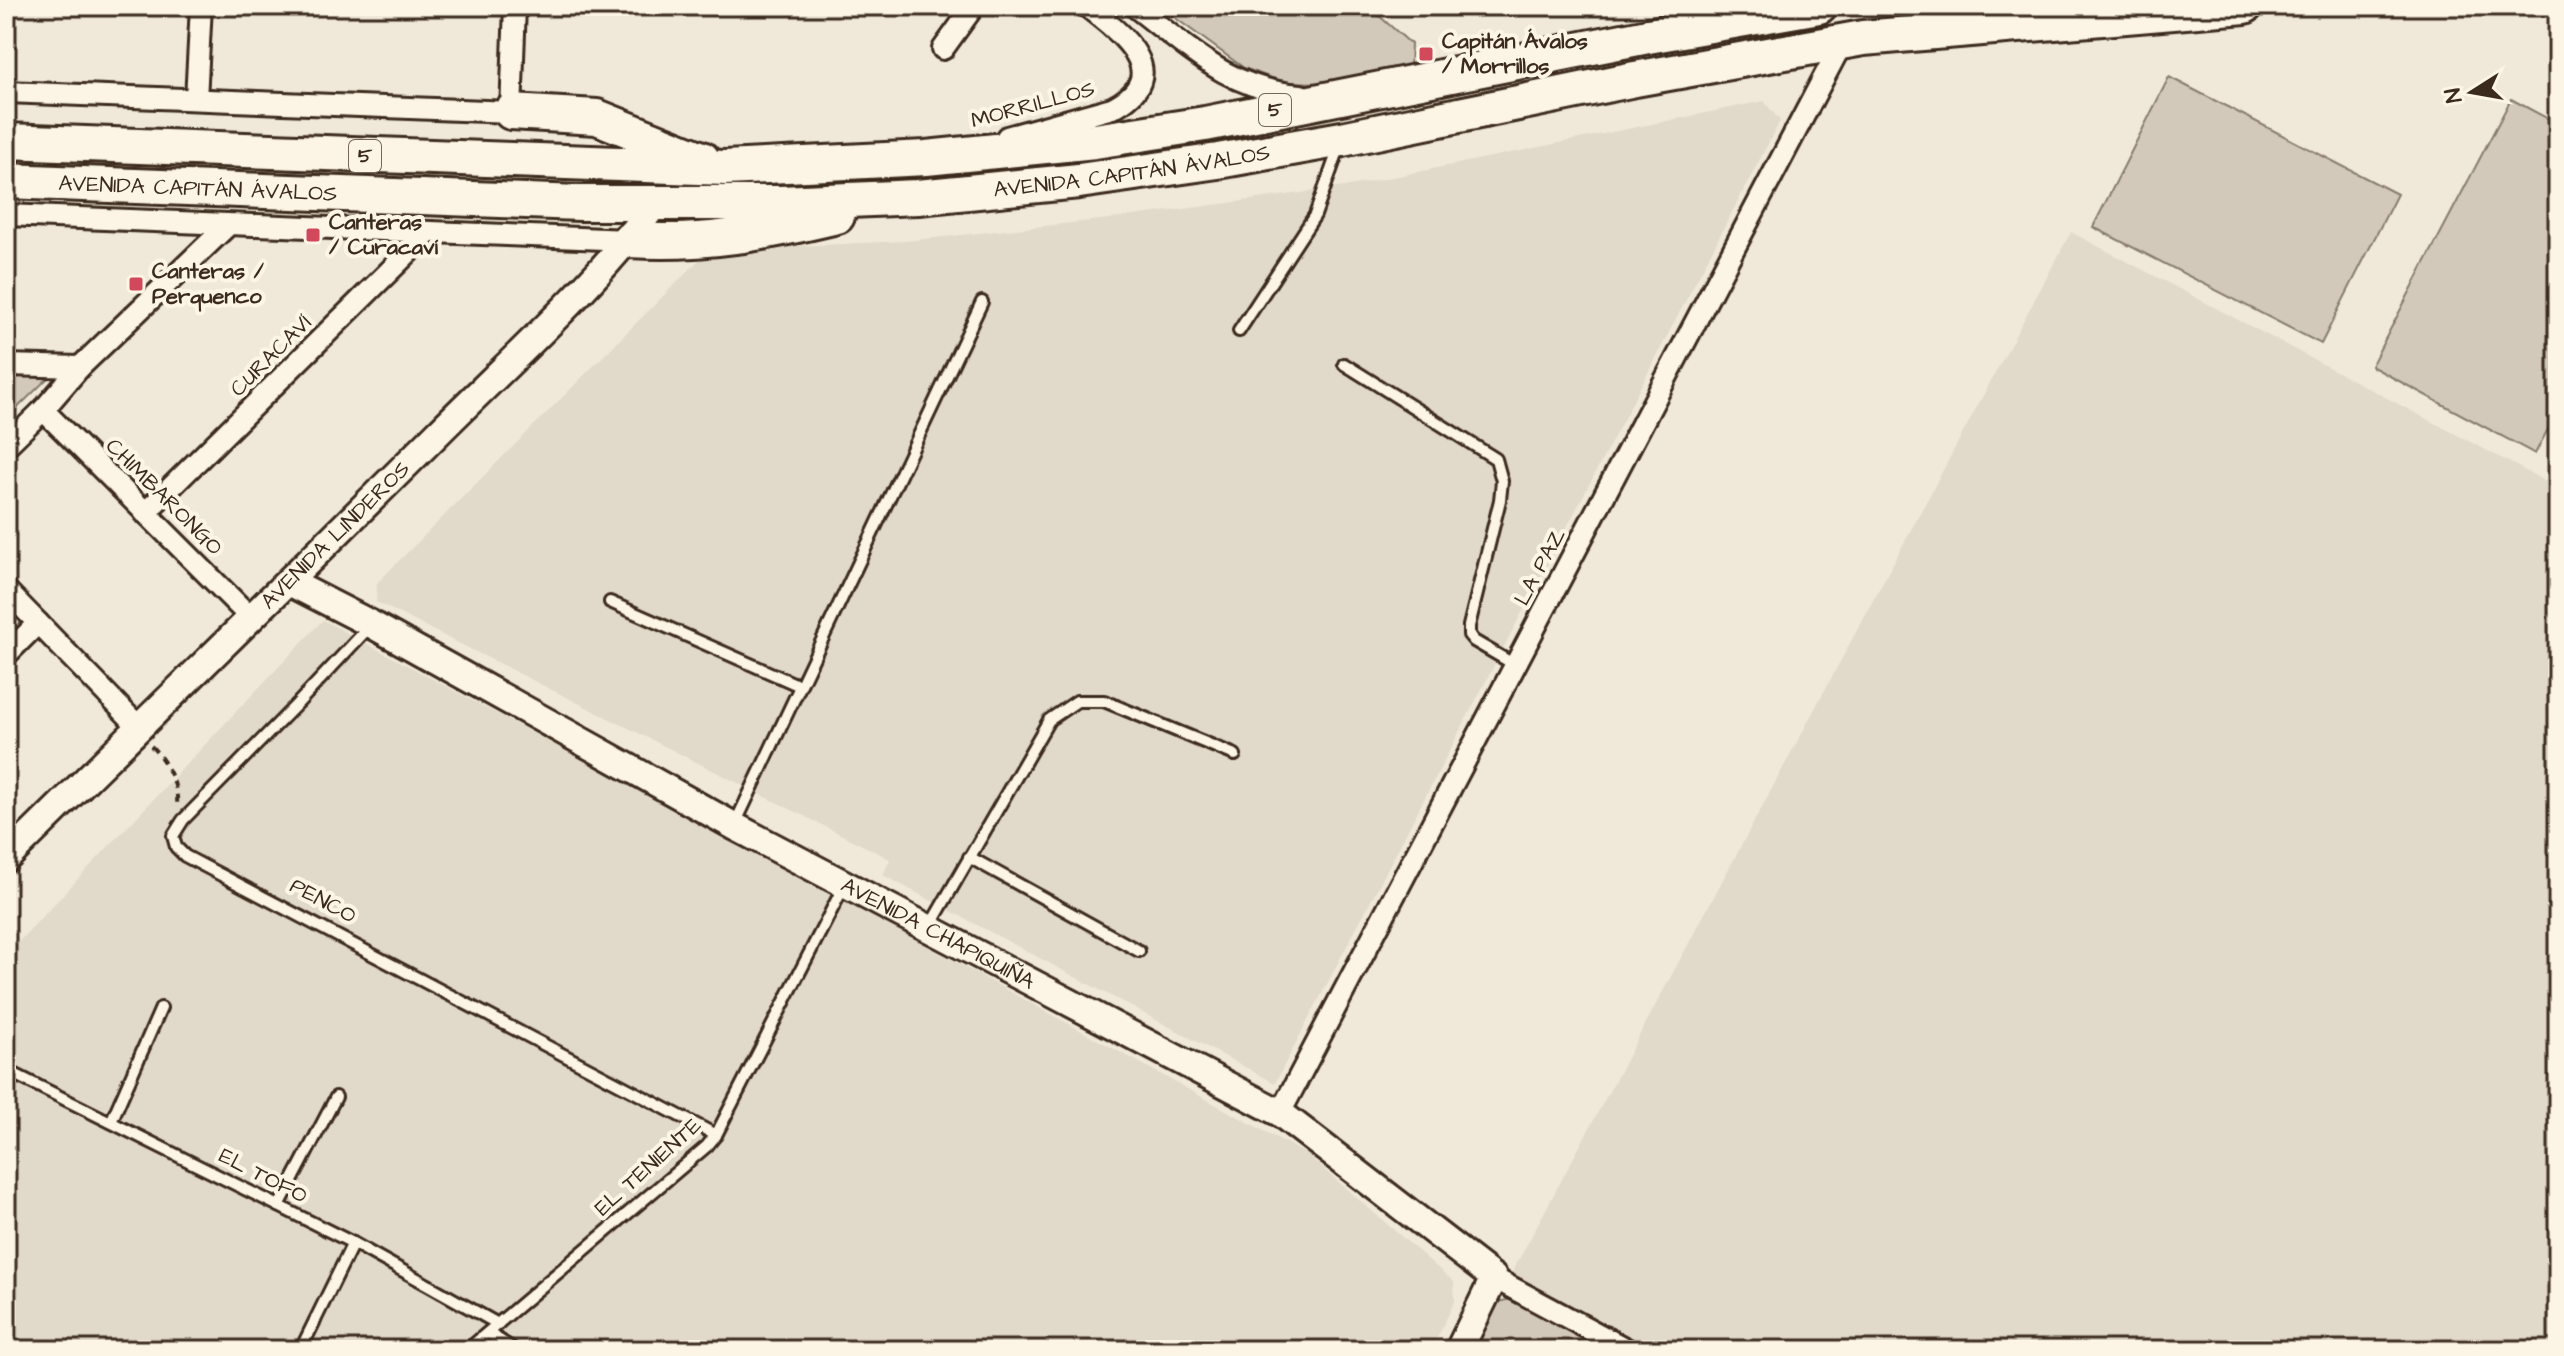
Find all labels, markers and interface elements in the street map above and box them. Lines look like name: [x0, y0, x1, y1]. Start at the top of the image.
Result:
place label: Capitán Ávalos / Morrillos: [1442, 26, 1588, 82]
marker: Capitán Ávalos / Morrillos: [1417, 45, 1435, 63]
north arrow: [2432, 52, 2512, 132]
street label: MORRILLOS: [968, 74, 1098, 136]
text: N: [2437, 86, 2470, 105]
road number: 5: [1259, 94, 1291, 126]
street label: AVENIDA CAPITÁN ÁVALOS: [992, 137, 1273, 205]
road number: 5: [349, 140, 381, 172]
street label: AVENIDA CAPITÁN ÁVALOS: [58, 168, 338, 209]
place label: Canteras / Curacaví: [329, 207, 438, 263]
marker: Canteras / Curacaví: [304, 226, 322, 244]
place label: Canteras / Perquenco: [152, 256, 264, 312]
marker: Canteras / Perquenco: [127, 275, 145, 293]
street label: CURACAVÍ: [223, 308, 319, 404]
street label: CHIMBARONGO: [98, 431, 230, 563]
street label: AVENIDA LINDEROS: [253, 454, 417, 616]
street label: LA PAZ: [1507, 523, 1573, 611]
street label: AVENIDA CHAPIQUIÑA: [836, 870, 1040, 997]
street label: PENCO: [284, 871, 362, 932]
street label: EL TENIENTE: [588, 1110, 708, 1224]
street label: EL TOFO: [213, 1141, 313, 1212]

